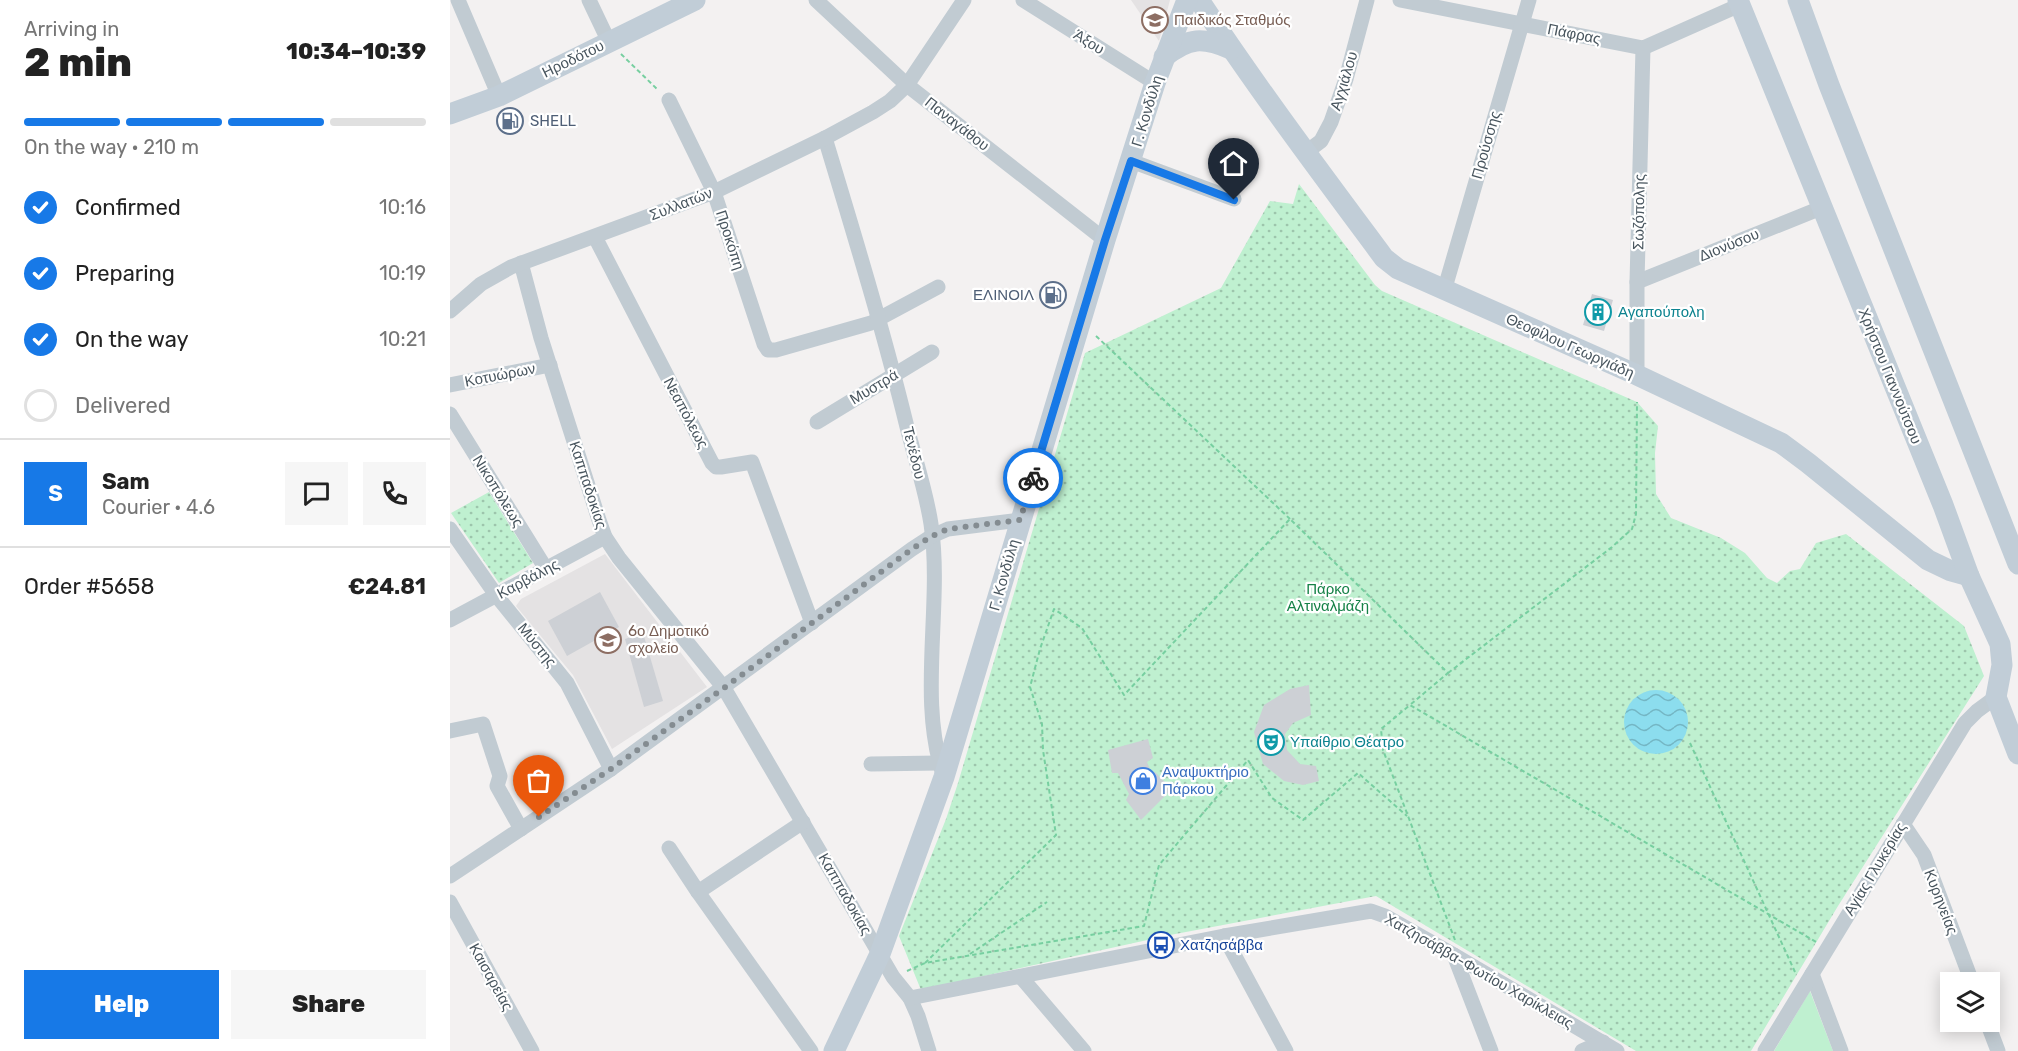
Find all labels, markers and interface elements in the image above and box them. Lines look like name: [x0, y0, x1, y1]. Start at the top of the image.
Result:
school or university icon: Παιδικός Σταθμός: [1140, 5, 1170, 35]
place label: Παιδικός Σταθμός: [1174, 11, 1291, 29]
text: Arriving in: [24, 17, 119, 41]
street label: Πάφρας: [1546, 20, 1602, 48]
street label: Άξου: [1070, 26, 1108, 58]
street label: Ηροδότου: [539, 36, 607, 82]
text: 10:34–10:39: [286, 38, 426, 65]
text: 2 min: [24, 40, 132, 86]
street label: Αγχιάλου: [1326, 49, 1362, 113]
street label: Γ. Κονδύλη: [1128, 73, 1166, 149]
street label: Παναγάθου: [921, 93, 993, 155]
fuel station icon: SHELL: [495, 106, 525, 136]
street label: Προύσσης: [1468, 109, 1504, 181]
place label: SHELL: [530, 112, 577, 130]
text: On the way · 210 m: [24, 135, 199, 159]
pin: [1208, 138, 1259, 200]
icon: home: [1217, 147, 1250, 180]
street label: Σωζόπολης: [1629, 174, 1649, 250]
street label: Συλλατών: [647, 184, 715, 224]
icon: check: [24, 191, 57, 224]
text: Confirmed: [75, 194, 181, 221]
text: 10:16: [379, 195, 426, 219]
street label: Προκόπη: [712, 208, 748, 272]
street label: Διονύσου: [1696, 225, 1762, 265]
icon: check: [24, 257, 57, 290]
text: Preparing: [75, 260, 175, 287]
text: 10:19: [379, 261, 426, 285]
fuel station icon: ΕΛΙΝΟΙΛ: [1038, 280, 1068, 310]
place label: ΕΛΙΝΟΙΛ: [973, 286, 1034, 304]
building icon: Αγαπούπολη: [1583, 297, 1613, 327]
place label: Αγαπούπολη: [1618, 303, 1705, 321]
street label: Χρήστου Γιαννούτσου: [1855, 306, 1925, 446]
street label: Θεοφίλου Γεωργιάδη: [1503, 310, 1637, 382]
icon: check: [24, 323, 57, 356]
text: On the way: [75, 326, 189, 353]
text: 10:21: [379, 327, 426, 351]
street label: Κοτυώρων: [463, 359, 537, 391]
street label: Μυστρά: [847, 365, 902, 408]
street label: Νεαπόλεως: [660, 374, 712, 452]
text: Delivered: [75, 392, 171, 419]
street label: Τενέδου: [899, 425, 929, 481]
street label: Καππαδοκίας: [565, 439, 611, 531]
courier: [1003, 448, 1063, 508]
street label: Νικοπόλεως: [469, 452, 527, 530]
button: chat: [285, 462, 348, 525]
button: phone: [363, 462, 426, 525]
icon: bike: [1017, 462, 1050, 495]
text: Sam: [102, 468, 150, 495]
text: S: [48, 480, 63, 507]
text: Courier · 4.6: [102, 495, 215, 519]
street label: Γ. Κονδύλη: [985, 537, 1023, 613]
street label: Καρβάλης: [494, 555, 562, 603]
text: Order #5658: [24, 573, 154, 600]
text: €24.81: [348, 573, 426, 600]
park label: Πάρκο Αλτιναλμάζη: [1287, 580, 1369, 615]
street label: Μύστης: [514, 619, 560, 671]
place label: 6ο Δημοτικό σχολείο: [628, 622, 709, 657]
school or university icon: 6ο Δημοτικό σχολείο: [593, 625, 623, 655]
theatre icon: Υπαίθριο Θέατρο: [1256, 727, 1286, 757]
place label: Υπαίθριο Θέατρο: [1290, 733, 1404, 751]
pin: [513, 755, 564, 817]
place label: Αναψυκτήριο Πάρκου: [1162, 763, 1249, 798]
icon: bag: [522, 764, 555, 797]
shop icon: Αναψυκτήριο Πάρκου: [1128, 766, 1158, 796]
street label: Αγίας Γλυκερίας: [1840, 819, 1910, 919]
street label: Καππαδοκίας: [814, 850, 876, 938]
street label: Κυρηνείας: [1920, 867, 1962, 937]
street label: Χατζησάββα-Φωτίου Χαρίκλειας: [1382, 910, 1576, 1032]
bus stop icon: Χατζησάββα: [1146, 930, 1176, 960]
place label: Χατζησάββα: [1180, 936, 1263, 954]
street label: Καισαρείας: [465, 940, 517, 1014]
button: Help: [24, 970, 219, 1039]
button: Share: [231, 970, 426, 1039]
map controls: [1940, 972, 2000, 1032]
button: layers: [1940, 972, 2000, 1032]

